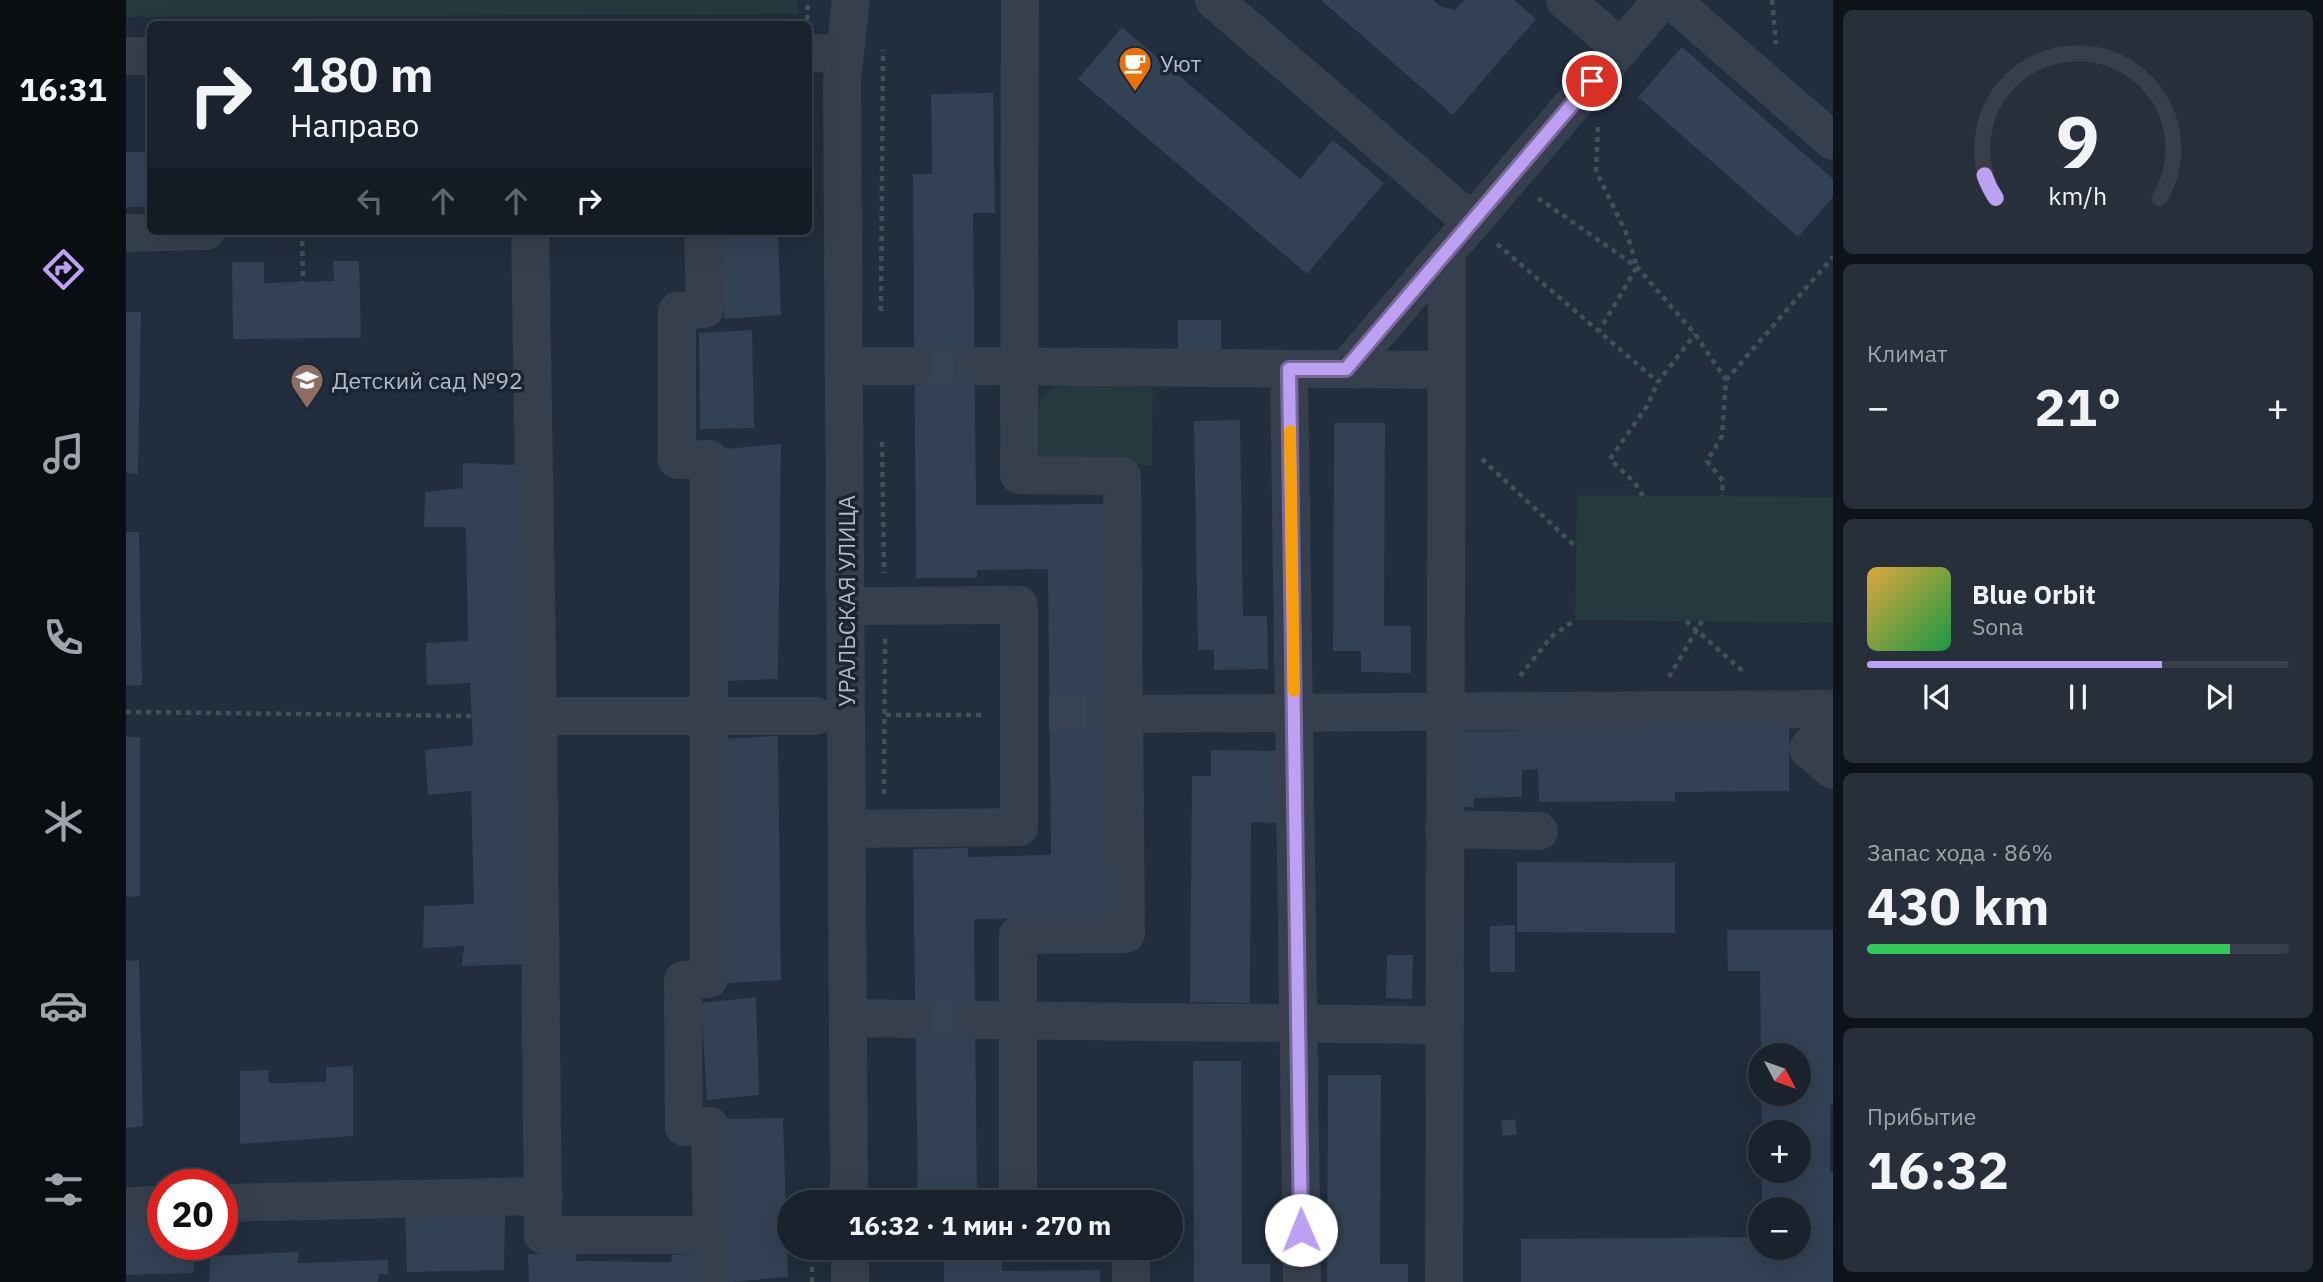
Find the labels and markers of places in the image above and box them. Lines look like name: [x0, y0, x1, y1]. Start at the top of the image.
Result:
cafe icon: Уют: [1116, 44, 1154, 93]
place label: Уют: [1160, 48, 1201, 78]
pin: [1562, 51, 1622, 111]
school or university icon: Детский сад №92: [288, 361, 326, 410]
place label: Детский сад №92: [332, 365, 523, 395]

